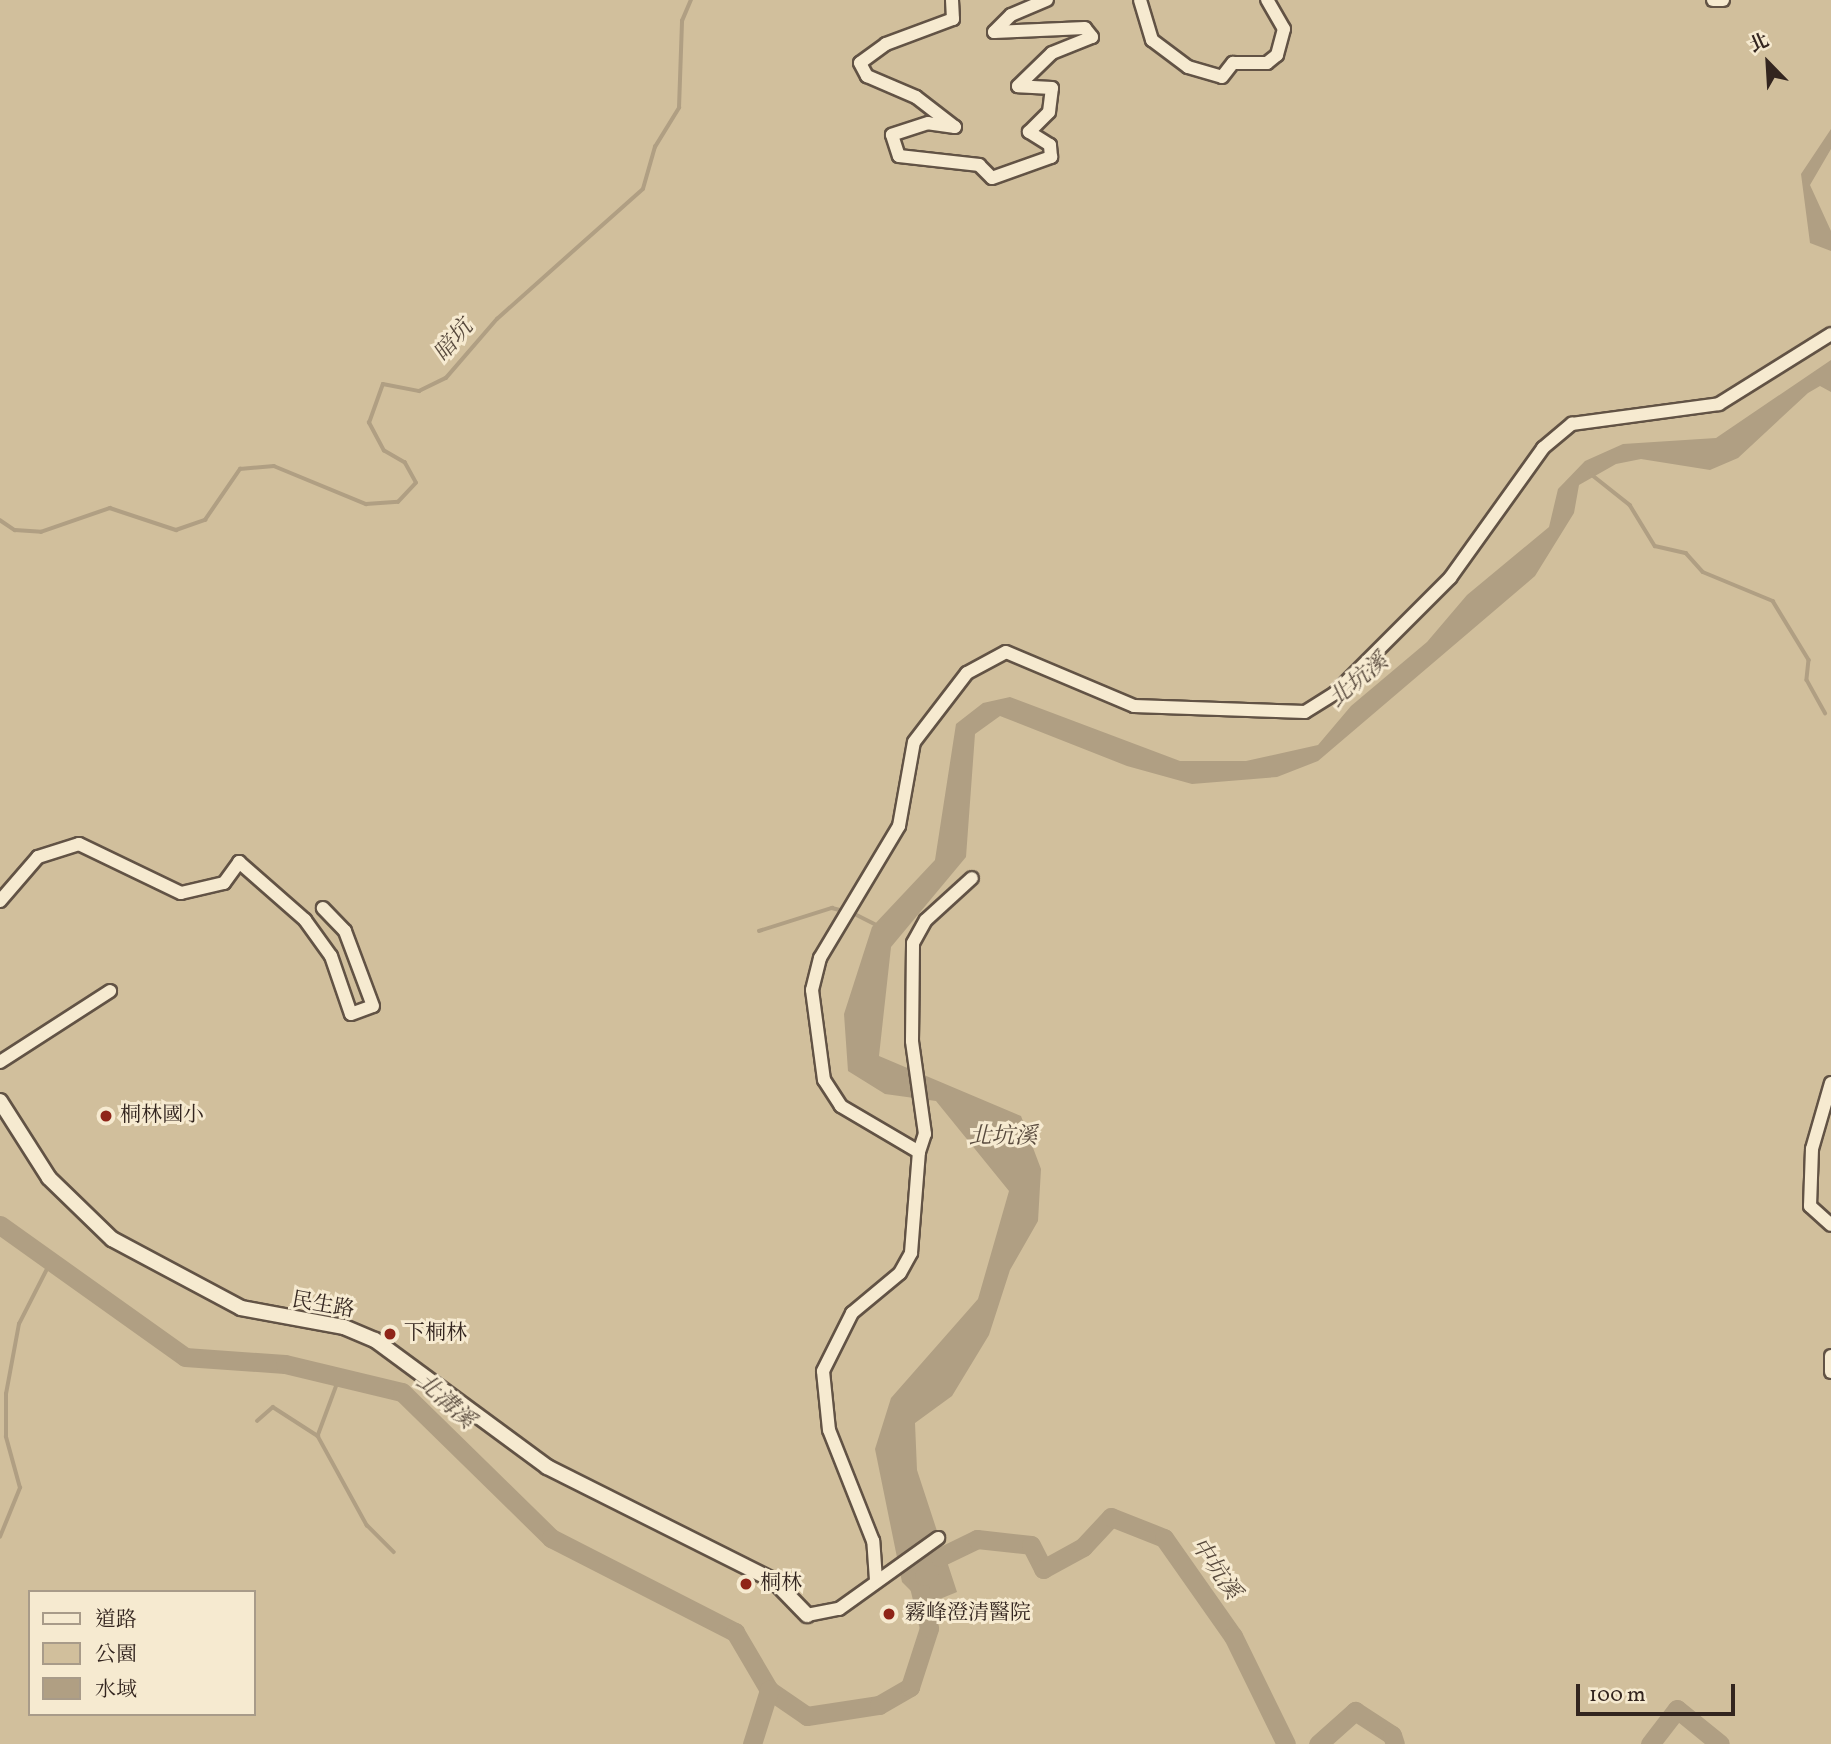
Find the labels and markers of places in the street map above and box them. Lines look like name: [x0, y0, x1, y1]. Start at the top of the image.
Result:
place label: 桐林國小: [120, 1103, 204, 1129]
marker: 桐林國小: [98, 1108, 114, 1124]
place label: 下桐林: [404, 1321, 467, 1347]
marker: 下桐林: [382, 1326, 398, 1342]
place label: 桐林: [760, 1571, 802, 1597]
marker: 桐林: [738, 1576, 754, 1592]
place label: 霧峰澄清醫院: [905, 1601, 1031, 1627]
marker: 霧峰澄清醫院: [879, 1604, 899, 1624]

